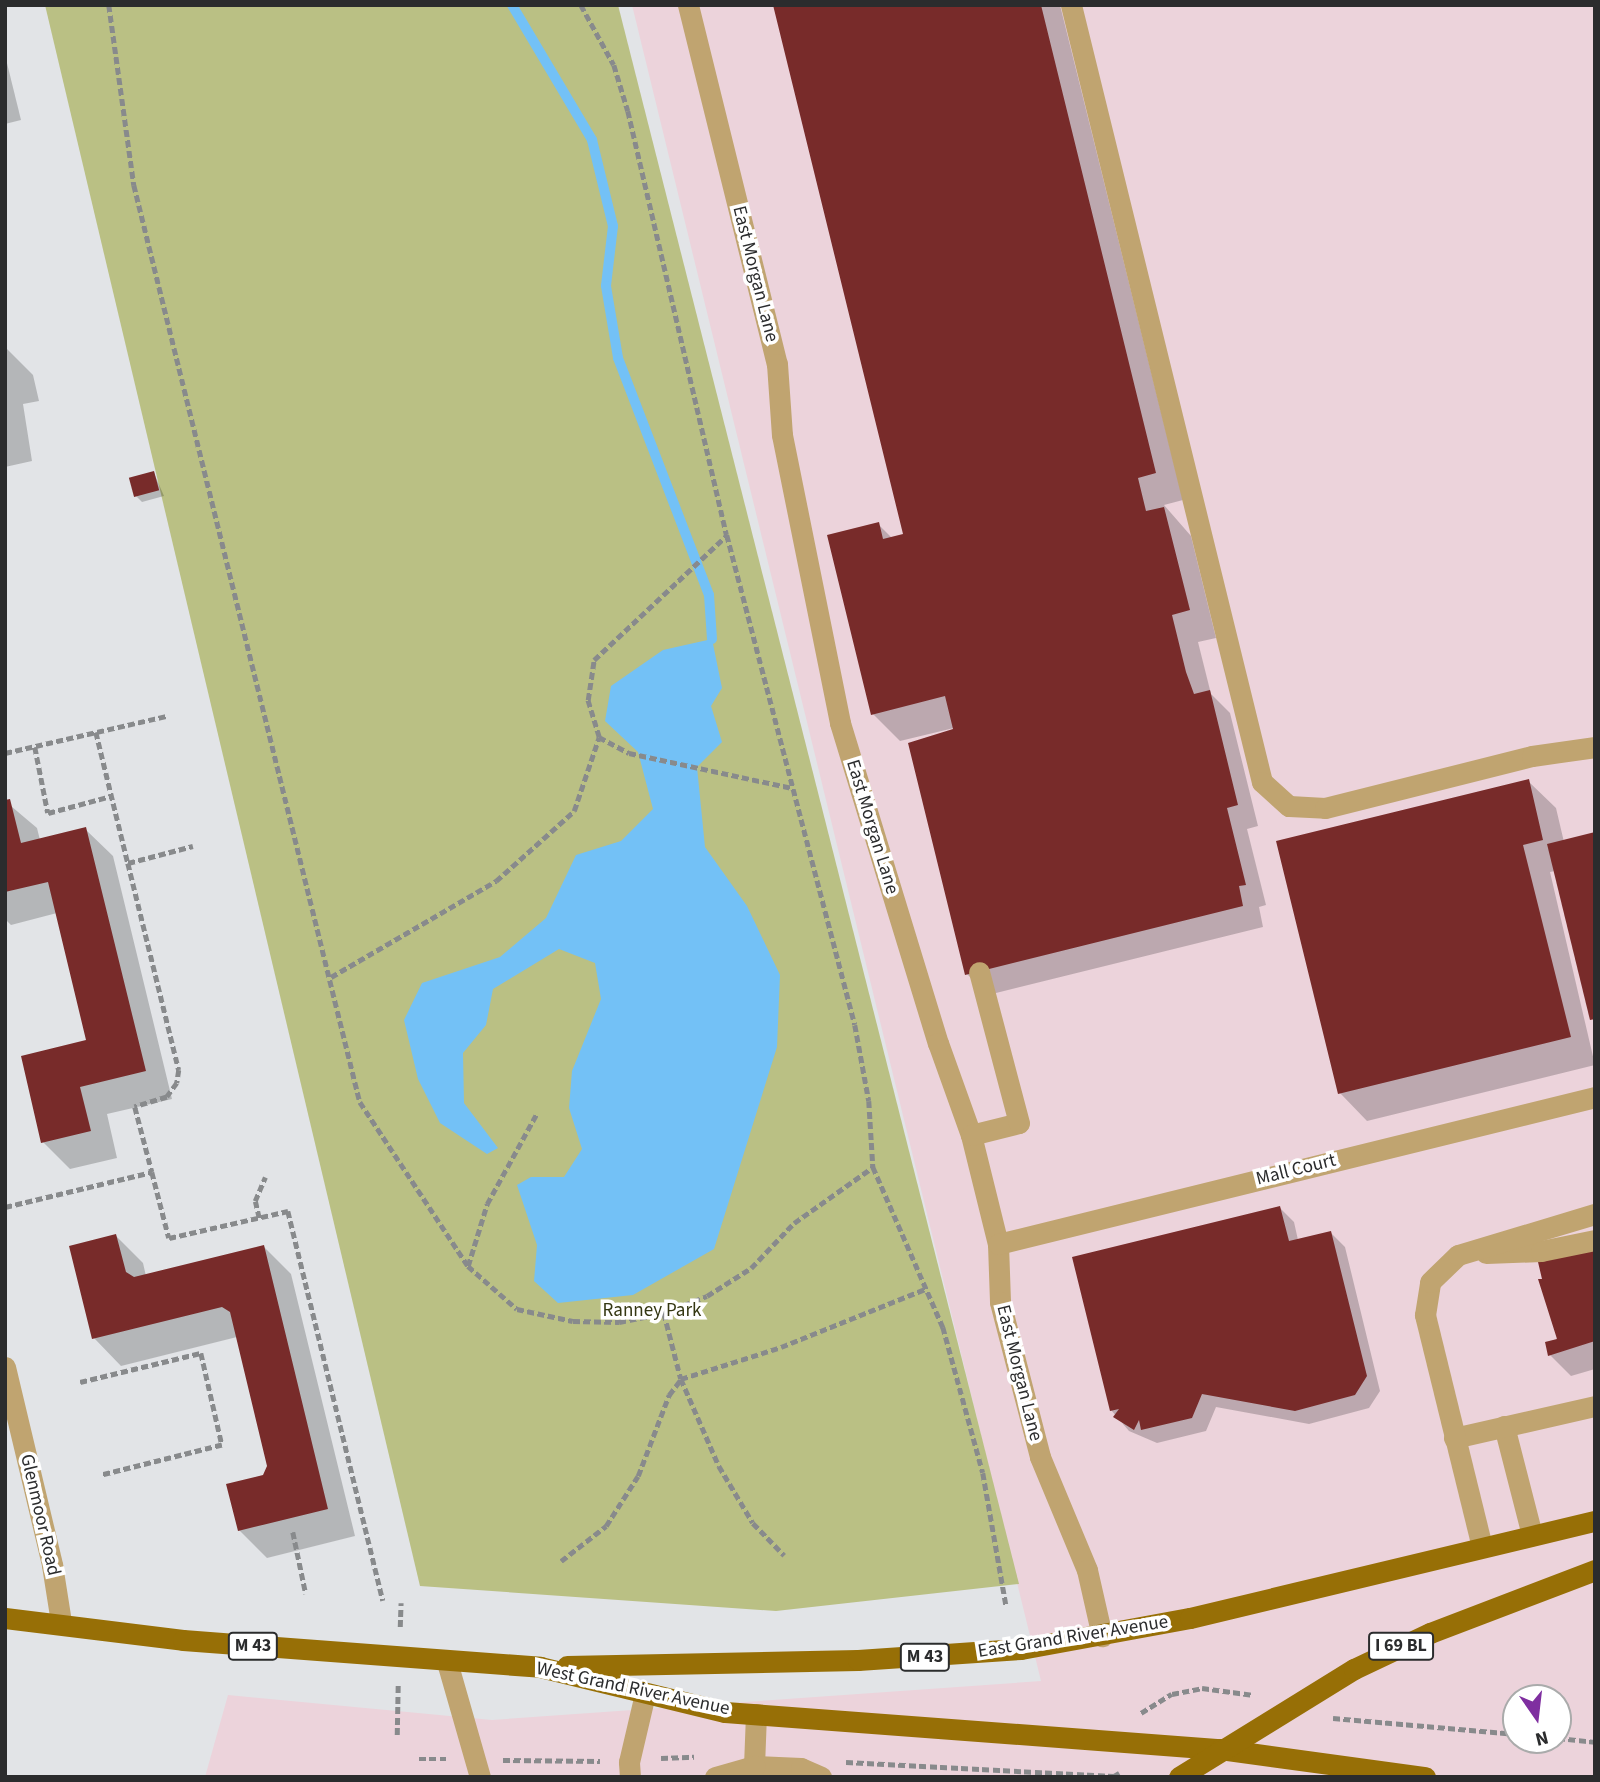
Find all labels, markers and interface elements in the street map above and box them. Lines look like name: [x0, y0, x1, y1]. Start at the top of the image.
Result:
street label: East Morgan Lane: [727, 204, 783, 344]
street label: East Morgan Lane: [841, 757, 903, 897]
street label: Mall Court: [1254, 1149, 1338, 1191]
park label: Ranney Park: [603, 1300, 701, 1322]
street label: East Morgan Lane: [991, 1303, 1047, 1443]
street label: Glenmoor Road: [15, 1452, 65, 1578]
street label: East Grand River Avenue: [976, 1611, 1170, 1663]
road number: M 43: [227, 1632, 279, 1660]
road number: I 69 BL: [1368, 1632, 1434, 1660]
road number: M 43: [899, 1642, 951, 1672]
street label: West Grand River Avenue: [534, 1657, 732, 1721]
north arrow: [1502, 1684, 1572, 1754]
text: N: [1532, 1723, 1551, 1753]

